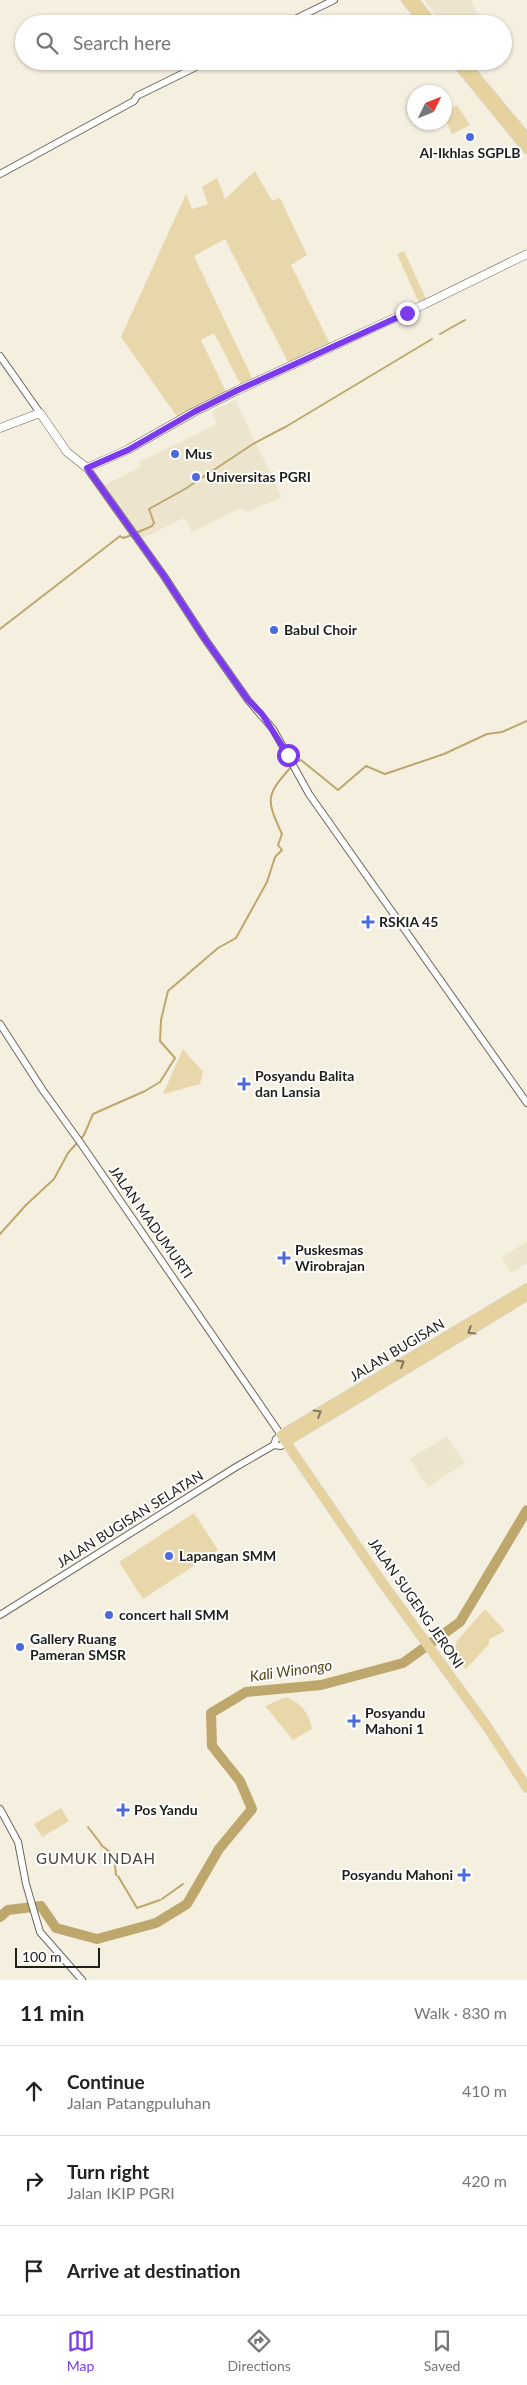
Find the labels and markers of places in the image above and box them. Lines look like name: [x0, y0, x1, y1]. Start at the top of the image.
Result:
marker: Al-Ikhlas SGPLB: [464, 131, 476, 143]
place label: Al-Ikhlas SGPLB: [419, 144, 520, 161]
place label: Mus: [185, 445, 212, 462]
marker: Mus: [169, 448, 181, 460]
place label: Universitas PGRI: [206, 468, 311, 485]
marker: Universitas PGRI: [190, 471, 202, 483]
place label: Babul Choir: [284, 621, 358, 638]
marker: Babul Choir: [268, 624, 280, 636]
place label: RSKIA 45: [379, 913, 438, 930]
marker: RSKIA 45: [361, 915, 375, 929]
place label: Posyandu Balita dan Lansia: [255, 1067, 354, 1100]
marker: Posyandu Balita dan Lansia: [237, 1077, 251, 1091]
place label: Puskesmas Wirobrajan: [295, 1241, 365, 1274]
marker: Puskesmas Wirobrajan: [277, 1251, 291, 1265]
place label: Lapangan SMM: [179, 1547, 276, 1564]
marker: Lapangan SMM: [163, 1550, 175, 1562]
place label: concert hall SMM: [119, 1606, 229, 1623]
marker: concert hall SMM: [103, 1609, 115, 1621]
place label: Gallery Ruang Pameran SMSR: [30, 1630, 127, 1663]
marker: Gallery Ruang Pameran SMSR: [14, 1641, 26, 1653]
place label: Posyandu Mahoni 1: [365, 1704, 426, 1737]
marker: Posyandu Mahoni 1: [347, 1714, 361, 1728]
place label: Pos Yandu: [134, 1801, 198, 1818]
marker: Pos Yandu: [116, 1803, 130, 1817]
place label: Posyandu Mahoni: [342, 1866, 453, 1883]
marker: Posyandu Mahoni: [457, 1868, 471, 1882]

